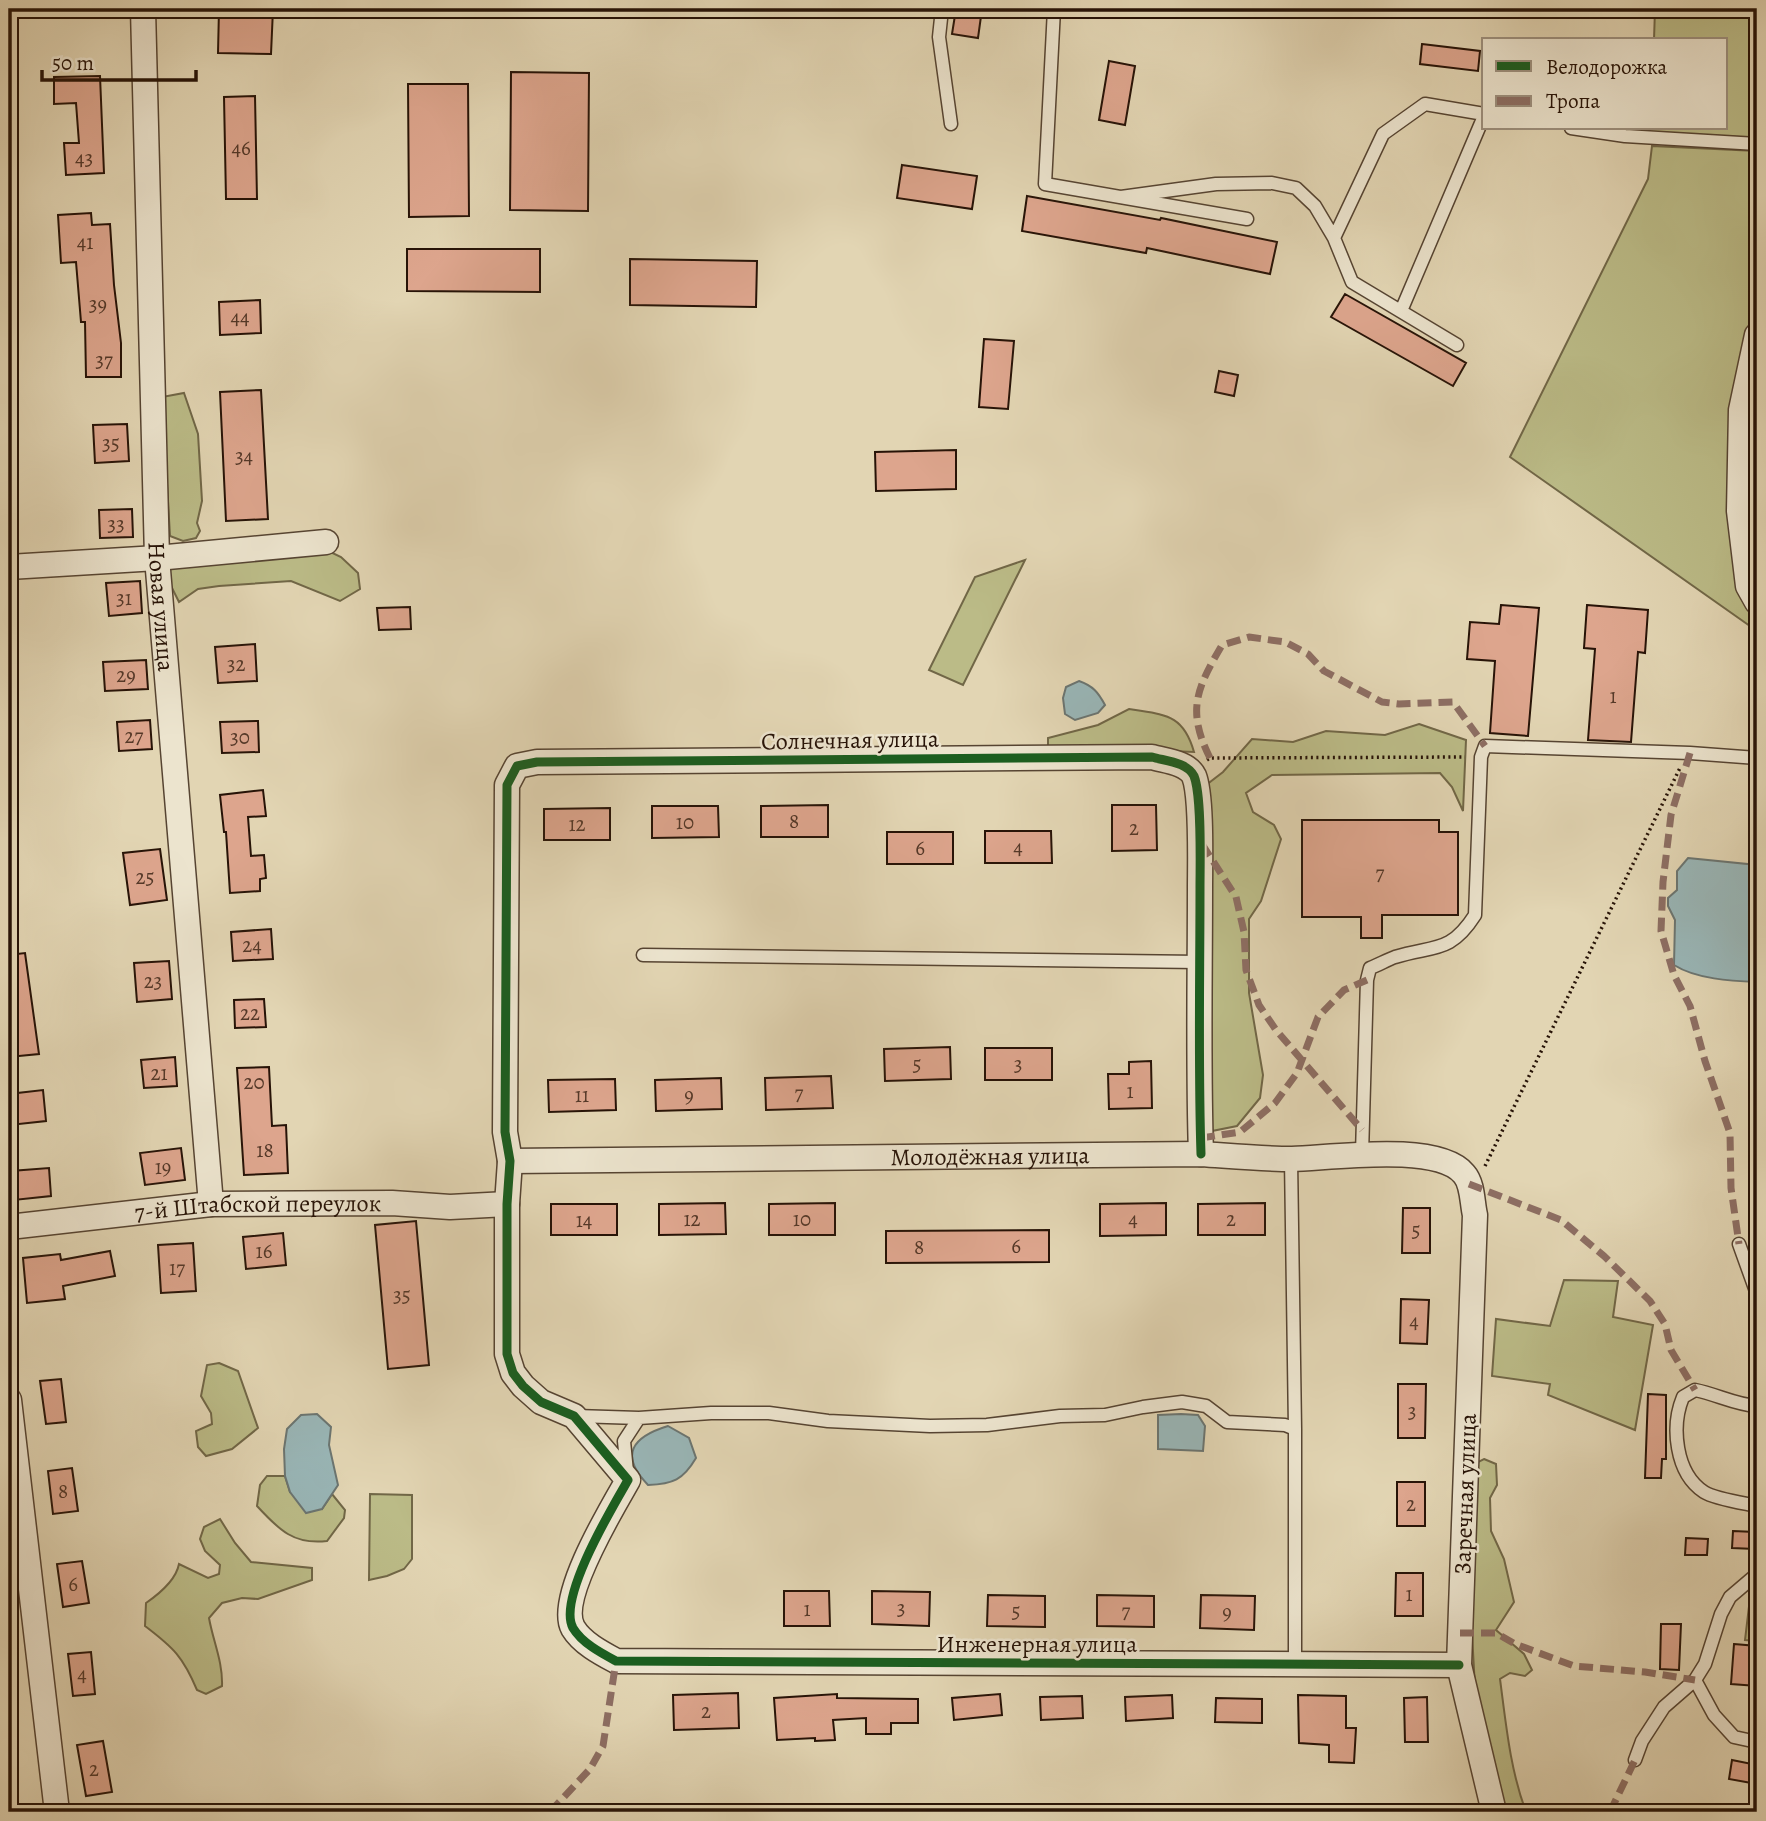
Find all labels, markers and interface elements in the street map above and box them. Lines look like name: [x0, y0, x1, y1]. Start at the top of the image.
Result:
scale bar: [42, 38, 196, 82]
legend: [1482, 38, 1728, 130]
text: 50 m: [52, 49, 94, 77]
text: Велодорожка: [1546, 53, 1667, 81]
text: Тропа: [1546, 87, 1600, 115]
house number: 46: [231, 134, 251, 162]
house number: 43: [75, 144, 93, 172]
house number: 41: [77, 228, 93, 256]
house number: 39: [89, 290, 107, 318]
house number: 44: [230, 303, 250, 331]
house number: 37: [95, 346, 113, 374]
house number: 35: [102, 429, 120, 457]
house number: 34: [235, 442, 253, 470]
house number: 33: [107, 510, 125, 538]
street label: Новая улица: [141, 541, 182, 673]
house number: 31: [116, 584, 132, 612]
house number: 32: [227, 650, 245, 678]
house number: 29: [116, 661, 136, 689]
house number: 1: [1609, 682, 1617, 710]
house number: 27: [125, 722, 144, 750]
street label: Солнечная улица: [761, 722, 939, 758]
house number: 30: [230, 723, 250, 751]
house number: 8: [789, 807, 799, 835]
house number: 10: [676, 808, 694, 836]
house number: 12: [568, 810, 586, 838]
house number: 2: [1129, 814, 1139, 842]
house number: 4: [1013, 833, 1023, 861]
house number: 6: [915, 834, 925, 862]
house number: 7: [1376, 859, 1385, 887]
house number: 25: [135, 863, 155, 891]
house number: 24: [242, 931, 262, 959]
house number: 23: [144, 967, 162, 995]
house number: 22: [240, 999, 260, 1027]
house number: 5: [912, 1050, 922, 1078]
house number: 3: [1014, 1050, 1022, 1078]
house number: 21: [150, 1059, 168, 1087]
house number: 20: [243, 1068, 265, 1096]
house number: 1: [1126, 1077, 1134, 1105]
house number: 7: [795, 1079, 804, 1107]
house number: 11: [575, 1081, 589, 1109]
house number: 9: [684, 1081, 694, 1109]
house number: 18: [256, 1136, 274, 1164]
street label: Молодёжная улица: [890, 1139, 1090, 1173]
house number: 19: [155, 1153, 171, 1181]
street label: 7-й Штабской переулок: [133, 1187, 381, 1229]
house number: 12: [683, 1205, 701, 1233]
house number: 10: [793, 1205, 811, 1233]
house number: 4: [1128, 1205, 1138, 1233]
house number: 2: [1226, 1205, 1236, 1233]
house number: 14: [576, 1206, 592, 1234]
house number: 5: [1411, 1216, 1421, 1244]
house number: 6: [1011, 1232, 1021, 1260]
house number: 8: [914, 1233, 924, 1261]
house number: 16: [256, 1237, 273, 1265]
house number: 17: [169, 1254, 185, 1282]
house number: 35: [393, 1281, 411, 1309]
house number: 4: [1409, 1307, 1419, 1335]
house number: 3: [1408, 1397, 1416, 1425]
street label: Заречная улица: [1446, 1413, 1484, 1575]
house number: 8: [58, 1477, 68, 1505]
house number: 2: [1406, 1490, 1416, 1518]
house number: 6: [68, 1570, 78, 1598]
house number: 1: [1405, 1580, 1413, 1608]
house number: 3: [897, 1594, 905, 1622]
house number: 1: [803, 1595, 811, 1623]
house number: 5: [1011, 1597, 1021, 1625]
house number: 7: [1122, 1597, 1131, 1625]
house number: 9: [1222, 1598, 1232, 1626]
street label: Инженерная улица: [937, 1628, 1137, 1660]
house number: 4: [77, 1660, 87, 1688]
house number: 2: [701, 1697, 711, 1725]
house number: 2: [89, 1755, 99, 1783]

